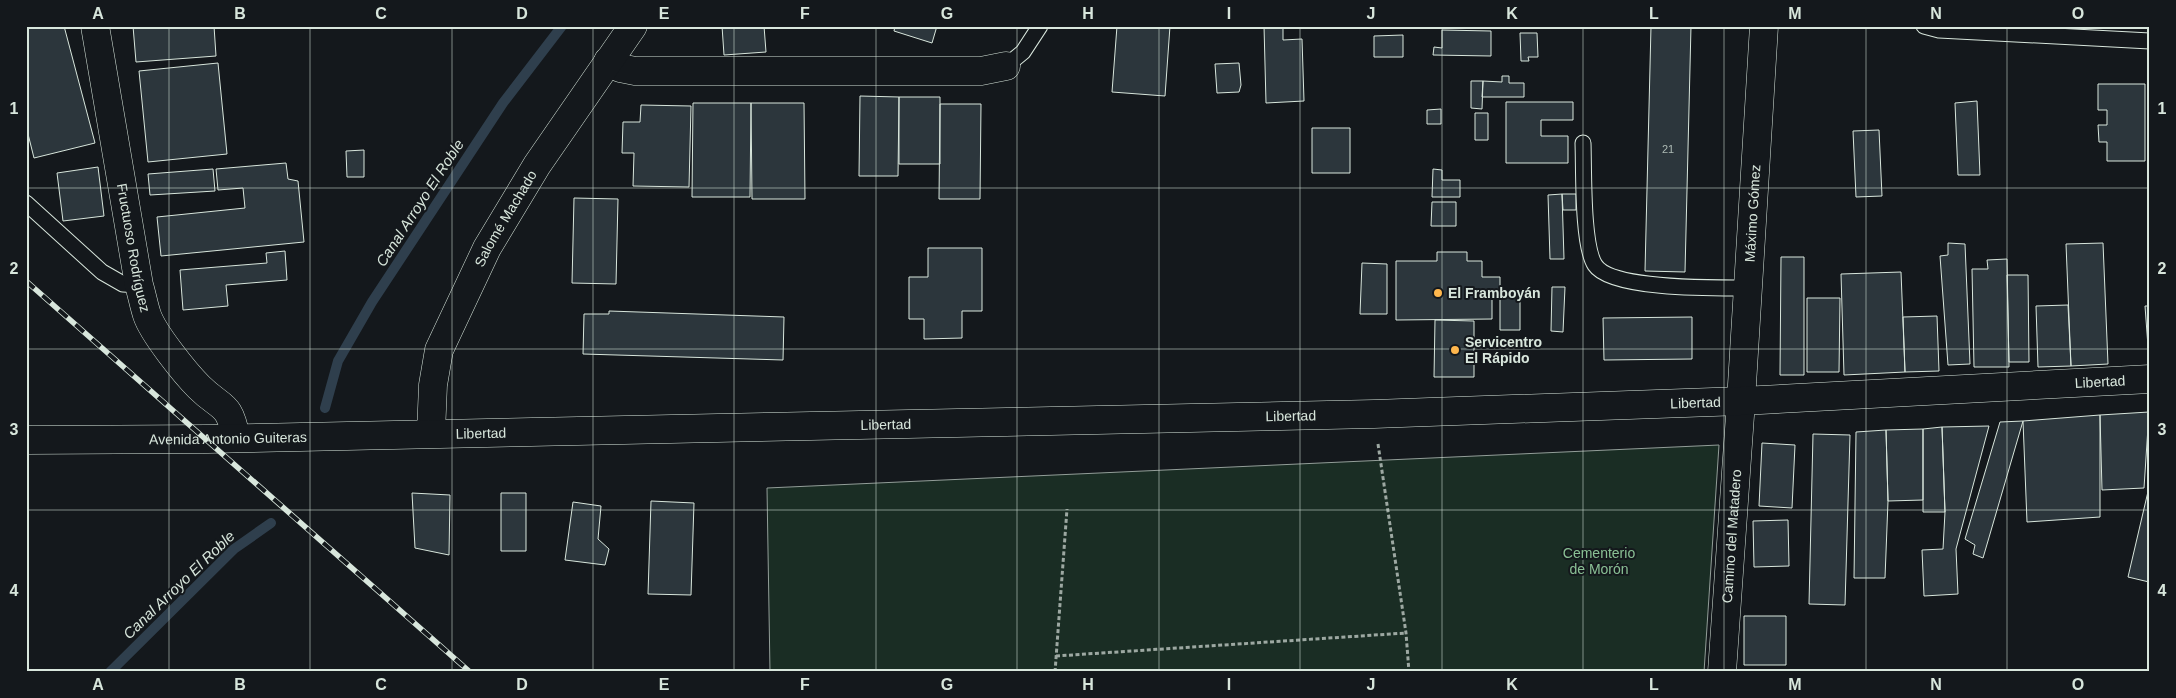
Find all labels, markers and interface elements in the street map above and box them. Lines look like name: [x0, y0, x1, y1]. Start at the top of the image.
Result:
text: A: [92, 5, 104, 22]
text: B: [234, 5, 246, 22]
text: C: [375, 5, 387, 22]
text: D: [516, 5, 528, 22]
text: E: [659, 5, 670, 22]
text: F: [800, 5, 810, 22]
text: G: [941, 5, 953, 22]
text: H: [1082, 5, 1094, 22]
text: I: [1227, 5, 1231, 22]
text: J: [1367, 5, 1375, 22]
text: K: [1506, 5, 1518, 22]
text: L: [1649, 5, 1659, 22]
text: M: [1788, 5, 1802, 22]
text: N: [1930, 5, 1942, 22]
text: O: [2072, 5, 2084, 22]
text: 1: [10, 100, 19, 117]
text: 1: [2158, 100, 2167, 117]
water label: Canal Arroyo El Roble: [372, 136, 467, 269]
house number: 21: [1662, 143, 1674, 155]
street label: Máximo Gómez: [1742, 164, 1763, 263]
street label: Salomé Machado: [471, 167, 540, 269]
street label: Fructuoso Rodríguez: [114, 182, 154, 314]
text: 2: [10, 260, 19, 277]
text: 2: [2158, 260, 2167, 277]
place label: El Framboyán: [1448, 285, 1541, 301]
marker: El Framboyán: [1432, 287, 1444, 299]
place label: Servicentro El Rápido: [1465, 334, 1542, 366]
marker: Servicentro El Rápido: [1449, 344, 1461, 356]
street label: Libertad: [2074, 372, 2126, 391]
street label: Libertad: [1670, 394, 1721, 412]
street label: Libertad: [1265, 407, 1316, 424]
street label: Libertad: [860, 416, 911, 433]
text: 3: [10, 421, 19, 438]
text: 3: [2158, 421, 2167, 438]
street label: Libertad: [455, 425, 506, 442]
street label: Avenida Antonio Guiteras: [149, 429, 307, 447]
street label: Camino del Matadero: [1719, 469, 1744, 604]
water label: Canal Arroyo El Roble: [120, 527, 238, 642]
park label: Cementerio de Morón: [1563, 545, 1635, 577]
text: 4: [10, 582, 19, 599]
text: 4: [2158, 582, 2167, 599]
text: A: [92, 676, 104, 693]
text: B: [234, 676, 246, 693]
text: C: [375, 676, 387, 693]
text: D: [516, 676, 528, 693]
text: E: [659, 676, 670, 693]
text: F: [800, 676, 810, 693]
text: G: [941, 676, 953, 693]
text: H: [1082, 676, 1094, 693]
text: I: [1227, 676, 1231, 693]
text: J: [1367, 676, 1375, 693]
text: K: [1506, 676, 1518, 693]
text: L: [1649, 676, 1659, 693]
text: M: [1788, 676, 1802, 693]
text: N: [1930, 676, 1942, 693]
text: O: [2072, 676, 2084, 693]

